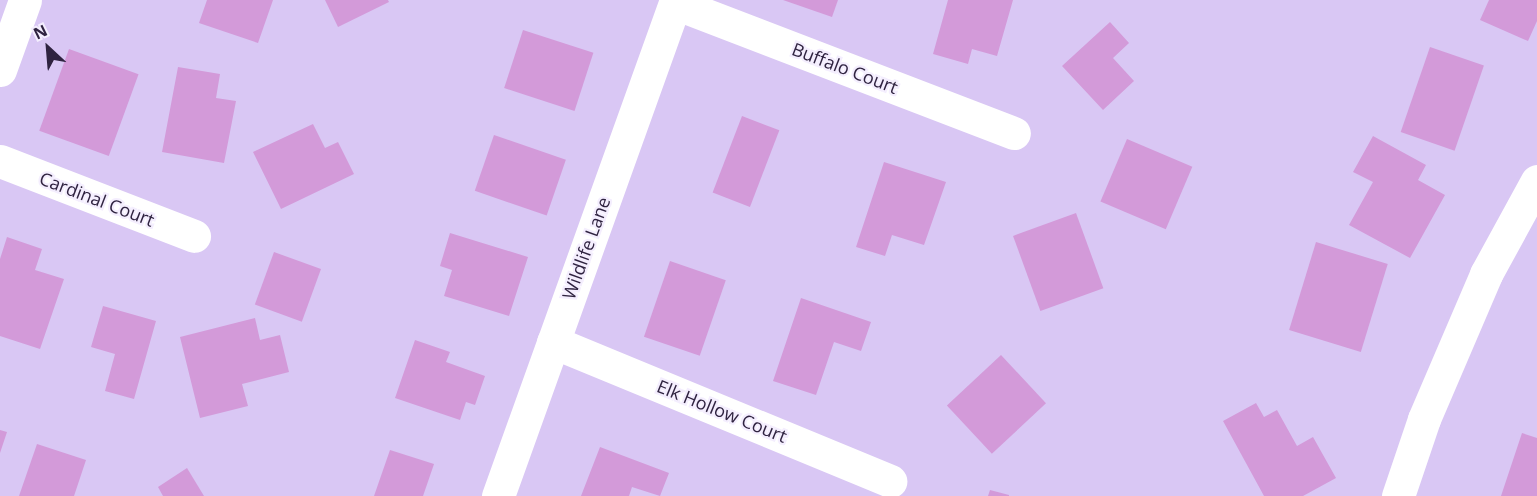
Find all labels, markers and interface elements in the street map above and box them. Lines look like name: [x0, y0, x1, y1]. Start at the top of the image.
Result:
north arrow: [18, 18, 78, 78]
text: N: [29, 19, 51, 45]
street label: Buffalo Court: [789, 38, 901, 98]
street label: Cardinal Court: [36, 167, 158, 231]
street label: Wildlife Lane: [558, 194, 614, 302]
street label: Elk Hollow Court: [654, 375, 790, 447]

